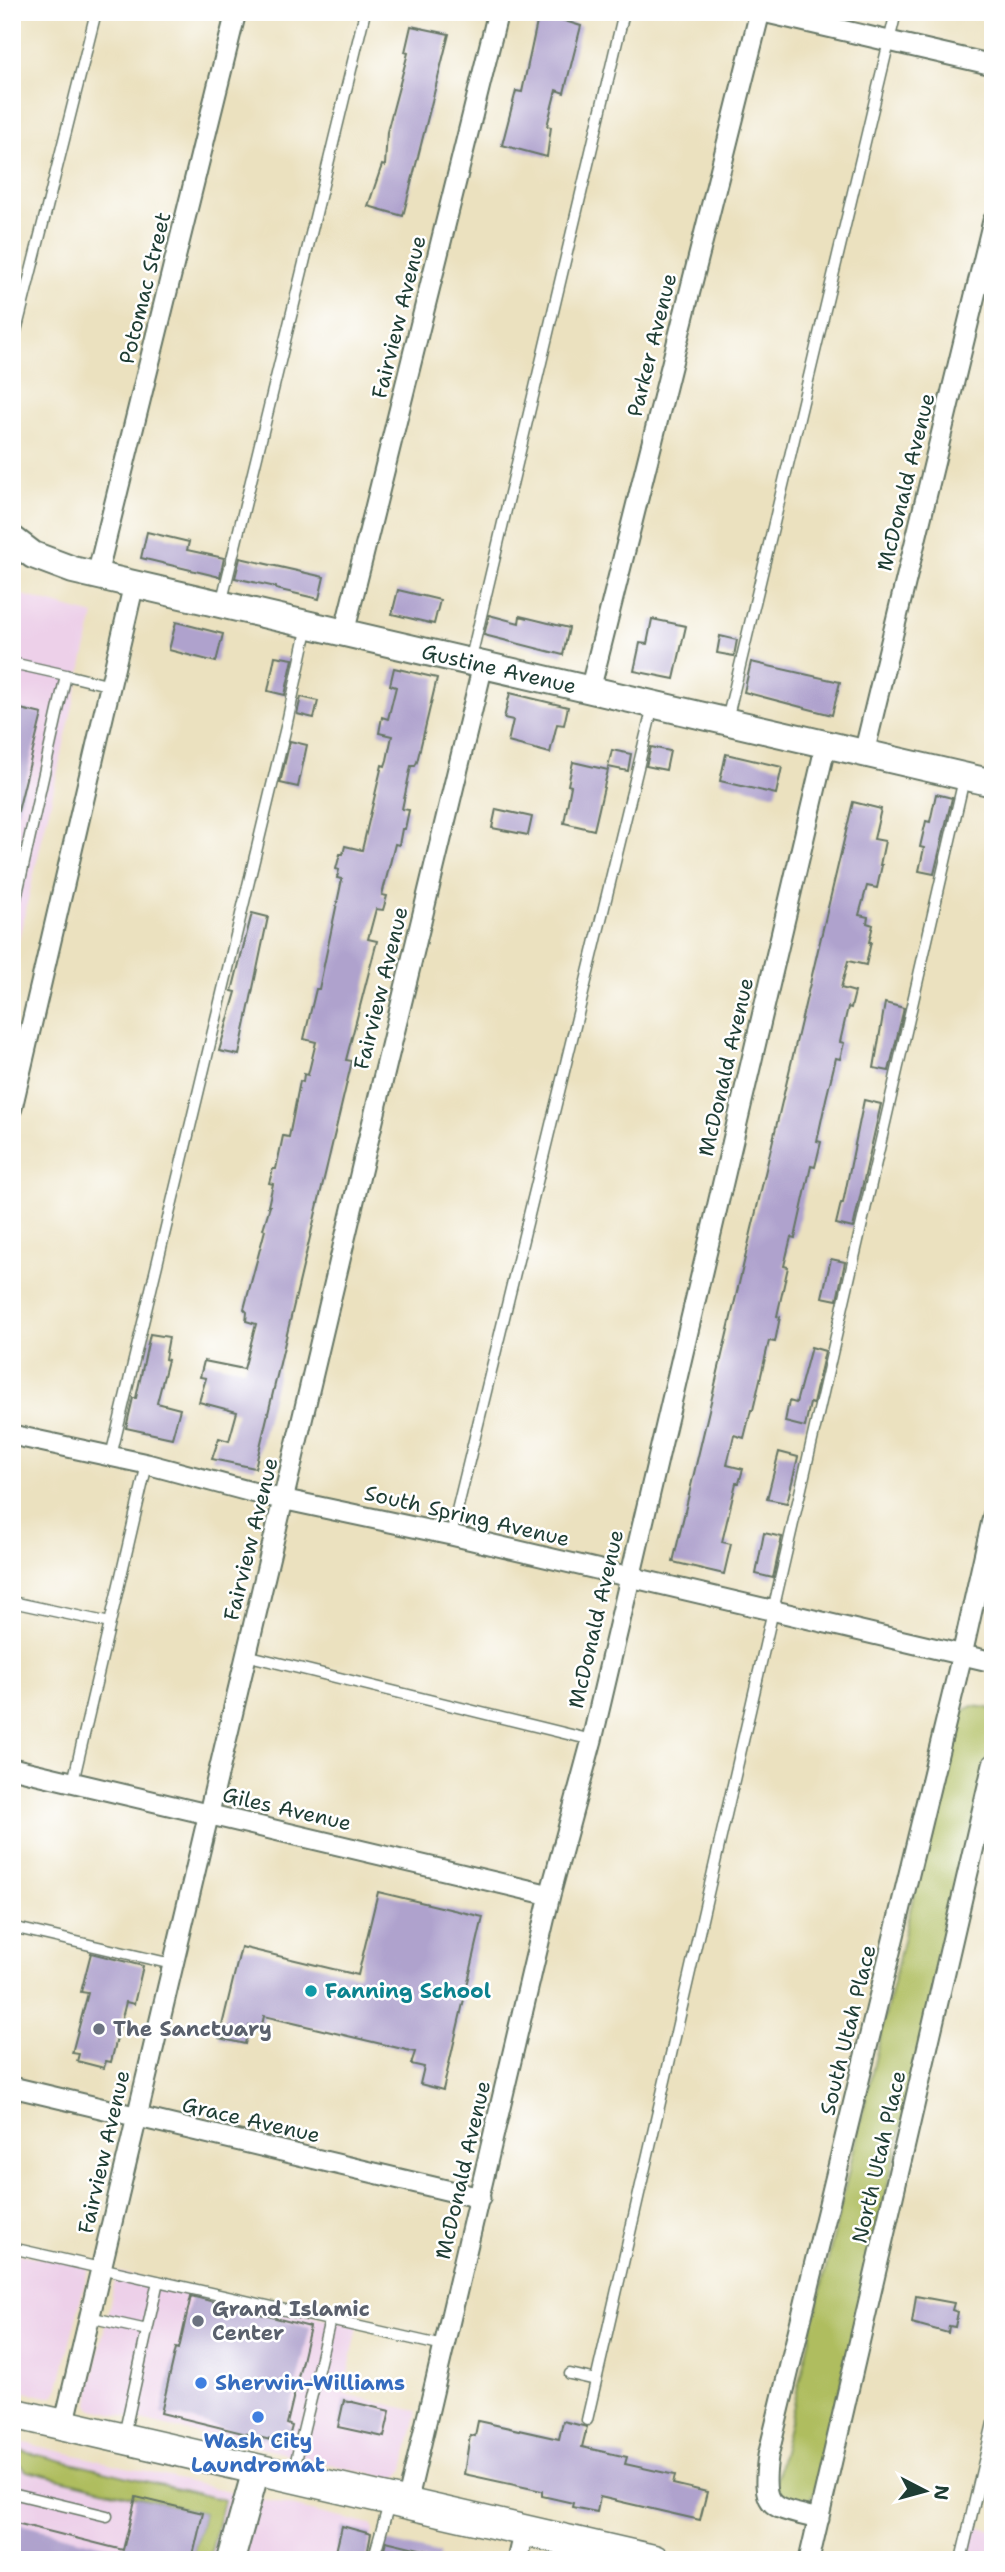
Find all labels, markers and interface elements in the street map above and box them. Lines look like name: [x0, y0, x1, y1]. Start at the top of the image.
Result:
street label: Potomac Street: [113, 209, 177, 367]
street label: Fairview Avenue: [365, 233, 433, 401]
street label: Parker Avenue: [621, 270, 683, 420]
street label: McDonald Avenue: [870, 390, 942, 574]
street label: Gustine Avenue: [419, 638, 579, 700]
street label: Fairview Avenue: [347, 904, 415, 1072]
street label: McDonald Avenue: [692, 975, 760, 1159]
street label: Fairview Avenue: [217, 1455, 285, 1623]
street label: South Spring Avenue: [362, 1479, 572, 1553]
street label: McDonald Avenue: [562, 1527, 630, 1711]
street label: Giles Avenue: [220, 1781, 354, 1837]
street label: South Utah Place: [813, 1942, 883, 2118]
place label: Fanning School: [325, 1977, 491, 2005]
marker: Fanning School: [303, 1983, 319, 1999]
place label: The Sanctuary: [113, 2015, 272, 2043]
marker: The Sanctuary: [91, 2021, 107, 2037]
street label: Fairview Avenue: [72, 2068, 136, 2236]
street label: North Utah Place: [846, 2068, 912, 2246]
street label: McDonald Avenue: [429, 2078, 497, 2262]
street label: Grace Avenue: [179, 2091, 323, 2149]
place label: Grand Islamic Center: [212, 2295, 370, 2347]
marker: Grand Islamic Center: [190, 2313, 206, 2329]
place label: Sherwin-Williams: [215, 2369, 405, 2397]
marker: Sherwin-Williams: [193, 2375, 209, 2391]
marker: Wash City Laundromat: [250, 2409, 266, 2425]
place label: Wash City Laundromat: [191, 2427, 325, 2479]
north arrow: [890, 2456, 960, 2526]
text: N: [928, 2484, 955, 2502]

